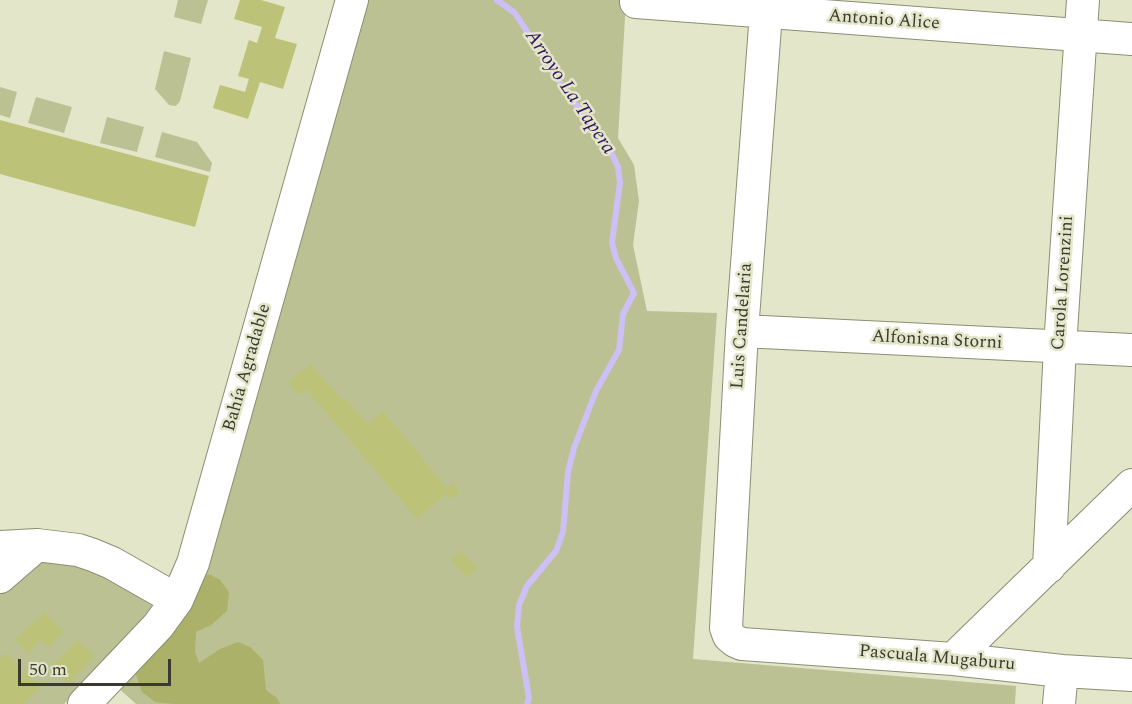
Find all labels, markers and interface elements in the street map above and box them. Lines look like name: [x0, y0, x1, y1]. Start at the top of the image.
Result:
street label: Antonio Alice: [827, 6, 941, 36]
water label: Arroyo La Tapera: [519, 26, 619, 160]
street label: Carola Lorenzini: [1049, 215, 1079, 351]
street label: Luis Candelaria: [728, 262, 758, 390]
street label: Bahía Agradable: [219, 302, 277, 434]
street label: Alfonisna Storni: [871, 327, 1003, 355]
street label: Pascuala Mugaburu: [858, 641, 1016, 677]
scale bar: [21, 647, 174, 685]
text: 50 m: [29, 656, 67, 683]

